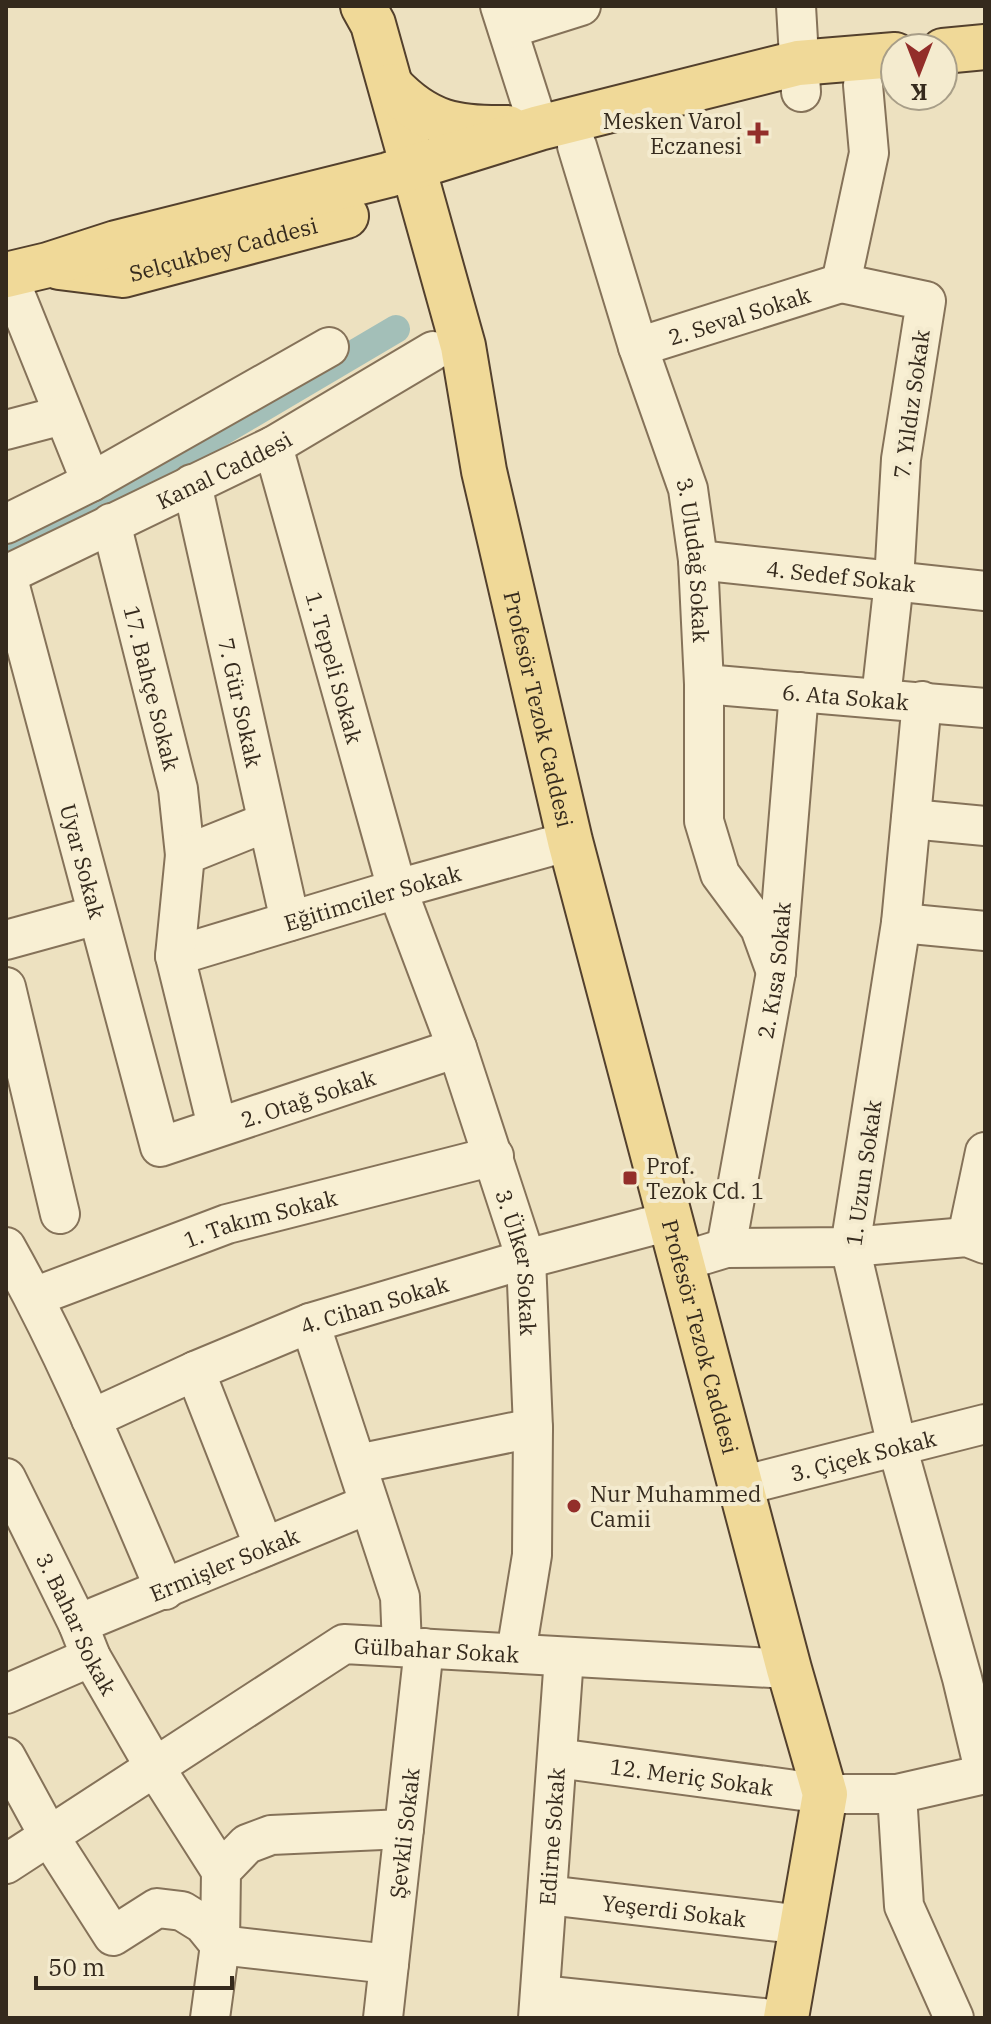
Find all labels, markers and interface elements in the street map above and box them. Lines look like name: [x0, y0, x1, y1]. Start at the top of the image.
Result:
north arrow: [879, 32, 959, 112]
text: K: [910, 78, 927, 107]
place label: Mesken Varol Eczanesi: [603, 106, 742, 160]
marker: Mesken Varol Eczanesi: [749, 124, 767, 142]
street label: Selçukbey Caddesi: [126, 210, 320, 287]
street label: 2. Seval Sokak: [665, 279, 814, 351]
street label: 7. Yıldız Sokak: [886, 327, 936, 480]
street label: Kanal Caddesi: [151, 424, 297, 515]
street label: 3. Uludağ Sokak: [670, 473, 716, 644]
street label: 4. Sedef Sokak: [765, 553, 917, 598]
street label: 1. Tepeli Sokak: [300, 588, 370, 747]
street label: Profesör Tezok Caddesi: [498, 588, 581, 830]
street label: 17. Bahçe Sokak: [118, 602, 187, 774]
street label: 7. Gür Sokak: [212, 635, 270, 770]
street label: 6. Ata Sokak: [781, 676, 910, 716]
street label: Uyar Sokak: [54, 800, 113, 922]
street label: Eğitimciler Sokak: [280, 857, 464, 937]
street label: 2. Kısa Sokak: [750, 901, 796, 1041]
street label: 2. Otağ Sokak: [237, 1062, 379, 1134]
street label: 1. Uzun Sokak: [838, 1098, 888, 1248]
place label: Prof. Tezok Cd. 1: [646, 1151, 764, 1205]
marker: Prof. Tezok Cd. 1: [621, 1169, 639, 1187]
street label: 1. Takım Sokak: [179, 1182, 340, 1254]
street label: 3. Ülker Sokak: [490, 1185, 544, 1336]
street label: Profesör Tezok Caddesi: [656, 1216, 746, 1457]
street label: 4. Cihan Sokak: [295, 1268, 452, 1340]
street label: 3. Çiçek Sokak: [787, 1422, 939, 1487]
place label: Nur Muhammed Camii: [590, 1479, 761, 1533]
marker: Nur Muhammed Camii: [565, 1497, 583, 1515]
street label: Ermişler Sokak: [145, 1520, 303, 1607]
street label: 3. Bahar Sokak: [30, 1548, 124, 1700]
street label: Gülbahar Sokak: [353, 1630, 520, 1668]
street label: 12. Meriç Sokak: [608, 1751, 775, 1801]
street label: Şevkli Sokak: [382, 1766, 425, 1900]
street label: Edirne Sokak: [532, 1766, 571, 1906]
street label: Yeşerdi Sokak: [600, 1887, 748, 1933]
scale bar: [36, 1940, 232, 1990]
text: 50 m: [48, 1951, 105, 1983]

